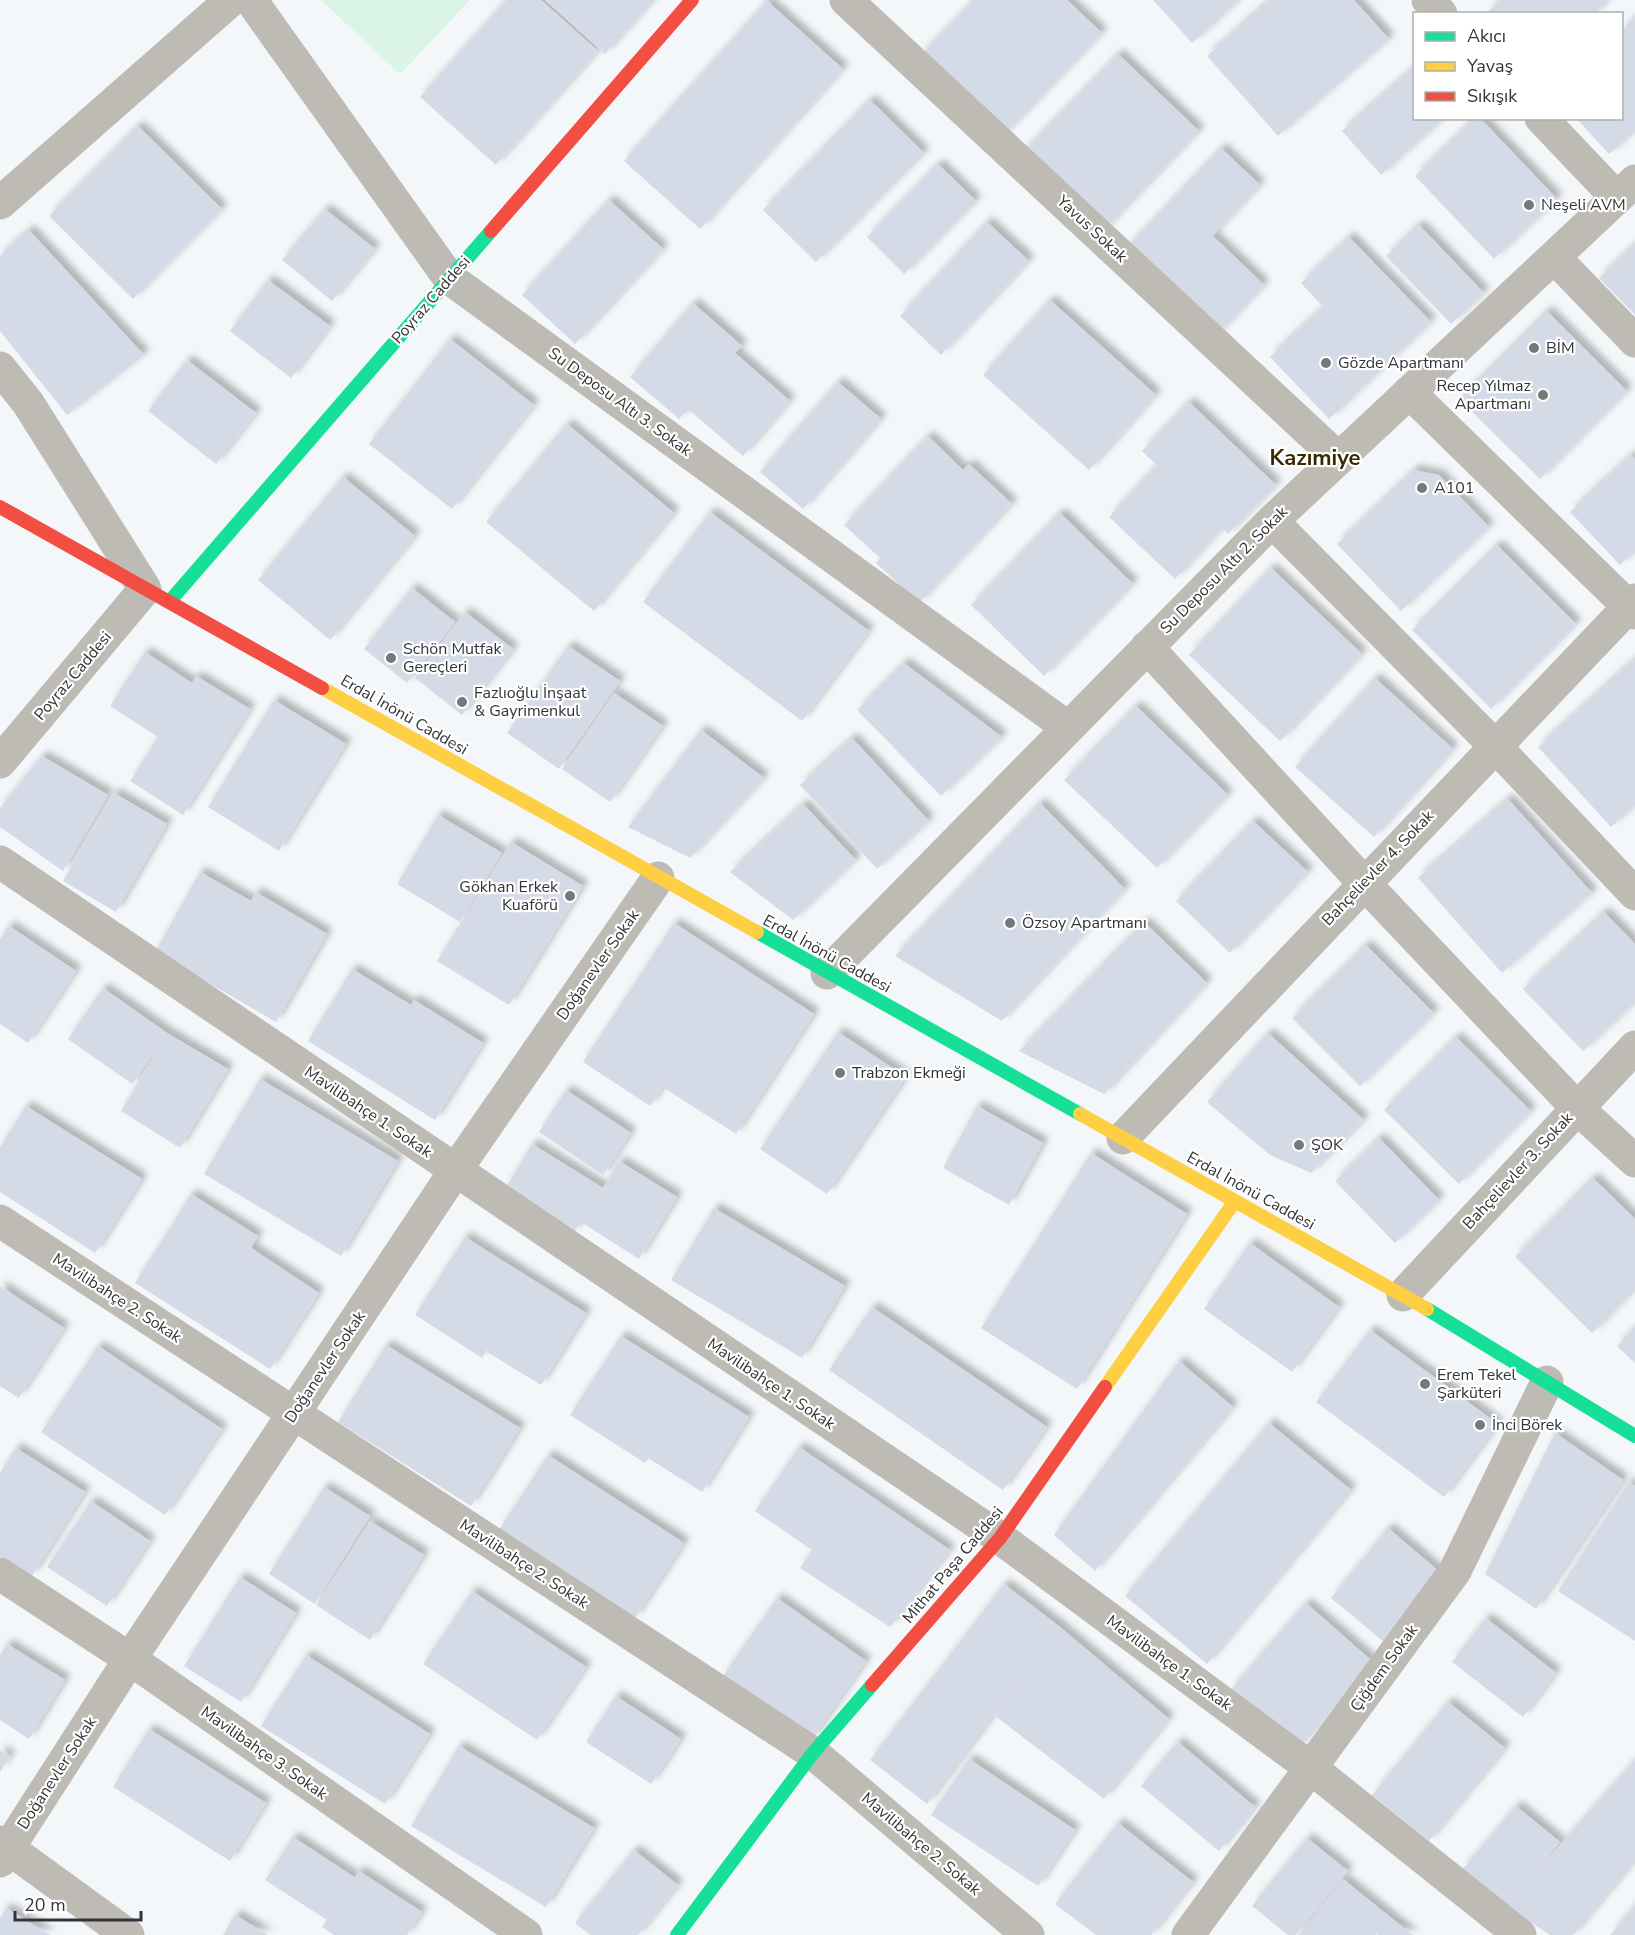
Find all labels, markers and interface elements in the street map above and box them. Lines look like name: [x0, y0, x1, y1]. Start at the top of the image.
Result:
legend: [1413, 12, 1623, 120]
text: Akıcı: [1467, 24, 1506, 48]
text: Yavaş: [1466, 54, 1513, 78]
text: Sıkışık: [1467, 84, 1518, 108]
street label: Yavus Sokak: [1051, 190, 1133, 268]
place label: Neşeli AVM: [1541, 194, 1626, 216]
marker: Neşeli AVM: [1522, 198, 1536, 212]
street label: Poyraz Caddesi: [387, 251, 475, 349]
place label: BİM: [1546, 337, 1575, 359]
marker: BİM: [1527, 341, 1541, 355]
street label: Su Deposu Altı 3. Sokak: [544, 342, 697, 462]
place label: Gözde Apartmanı: [1338, 352, 1464, 374]
marker: Gözde Apartmanı: [1319, 356, 1333, 370]
place label: Recep Yılmaz Apartmanı: [1436, 375, 1531, 415]
marker: Recep Yılmaz Apartmanı: [1536, 388, 1550, 402]
district label: Kazımiye: [1270, 443, 1360, 473]
place label: A101: [1434, 477, 1474, 499]
marker: A101: [1415, 481, 1429, 495]
street label: Su Deposu Altı 2. Sokak: [1155, 501, 1293, 639]
street label: Poyraz Caddesi: [29, 627, 117, 725]
place label: Schön Mutfak Gereçleri: [403, 638, 502, 678]
marker: Schön Mutfak Gereçleri: [384, 651, 398, 665]
street label: Erdal İnönü Caddesi: [336, 670, 472, 760]
place label: Fazlıoğlu İnşaat & Gayrimenkul: [474, 682, 587, 722]
marker: Fazlıoğlu İnşaat & Gayrimenkul: [455, 695, 469, 709]
street label: Bahçelievler 4. Sokak: [1317, 805, 1440, 931]
place label: Gökhan Erkek Kuaförü: [459, 876, 559, 916]
marker: Gökhan Erkek Kuaförü: [563, 889, 577, 903]
street label: Doğanevler Sokak: [552, 904, 645, 1025]
street label: Erdal İnönü Caddesi: [759, 910, 895, 998]
place label: Özsoy Apartmanı: [1022, 912, 1147, 934]
marker: Özsoy Apartmanı: [1003, 916, 1017, 930]
street label: Mavilibahçe 1. Sokak: [300, 1061, 437, 1164]
place label: Trabzon Ekmeği: [852, 1062, 966, 1084]
marker: Trabzon Ekmeği: [833, 1066, 847, 1080]
street label: Bahçelievler 3. Sokak: [1458, 1107, 1579, 1234]
place label: ŞOK: [1311, 1134, 1344, 1156]
marker: ŞOK: [1292, 1138, 1306, 1152]
street label: Erdal İnönü Caddesi: [1183, 1147, 1319, 1235]
street label: Mavilibahçe 2. Sokak: [48, 1248, 187, 1349]
street label: Doğanevler Sokak: [279, 1306, 371, 1427]
street label: Mavilibahçe 1. Sokak: [703, 1333, 840, 1436]
place label: Erem Tekel Şarküteri: [1437, 1364, 1517, 1404]
marker: Erem Tekel Şarküteri: [1418, 1377, 1432, 1391]
place label: İnci Börek: [1492, 1414, 1563, 1436]
marker: İnci Börek: [1473, 1418, 1487, 1432]
street label: Mithat Paşa Caddesi: [898, 1502, 1008, 1628]
street label: Mavilibahçe 2. Sokak: [455, 1514, 594, 1615]
street label: Mavilibahçe 1. Sokak: [1102, 1610, 1237, 1716]
street label: Çiğdem Sokak: [1345, 1619, 1424, 1716]
street label: Mavilibahçe 3. Sokak: [196, 1701, 332, 1806]
street label: Doğanevler Sokak: [12, 1711, 102, 1834]
street label: Mavilibahçe 2. Sokak: [857, 1787, 986, 1901]
scale bar: [15, 1884, 141, 1922]
text: 20 m: [24, 1893, 66, 1917]

